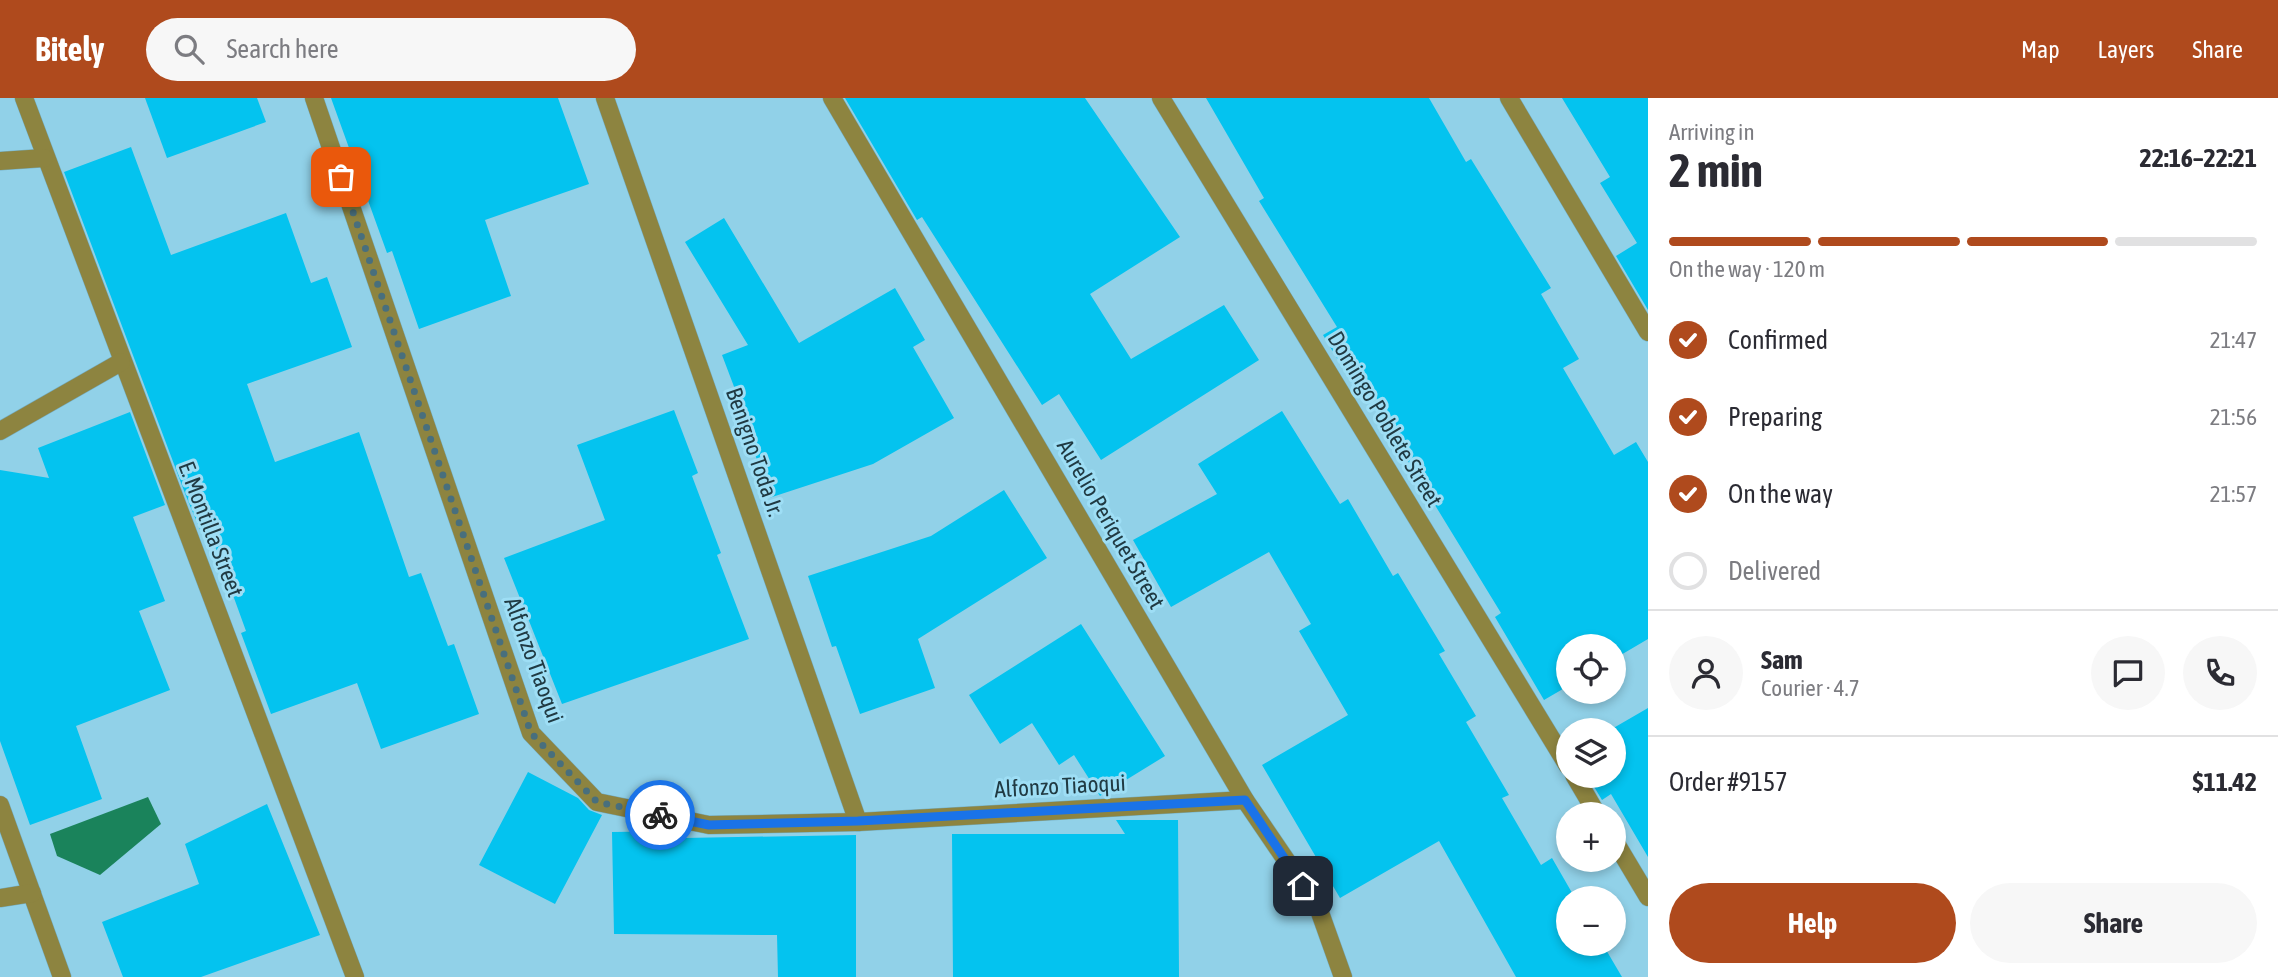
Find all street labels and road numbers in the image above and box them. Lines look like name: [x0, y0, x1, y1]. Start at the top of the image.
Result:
street label: Domingo Poblete Street: [1322, 327, 1448, 511]
street label: Benigno Toda Jr.: [721, 384, 789, 520]
street label: Aurelio Periquet Street: [1052, 435, 1170, 613]
street label: E. Montilla Street: [173, 458, 249, 600]
street label: Alfonzo Tiaoqui: [499, 594, 569, 726]
street label: Alfonzo Tiaoqui: [994, 770, 1126, 802]

